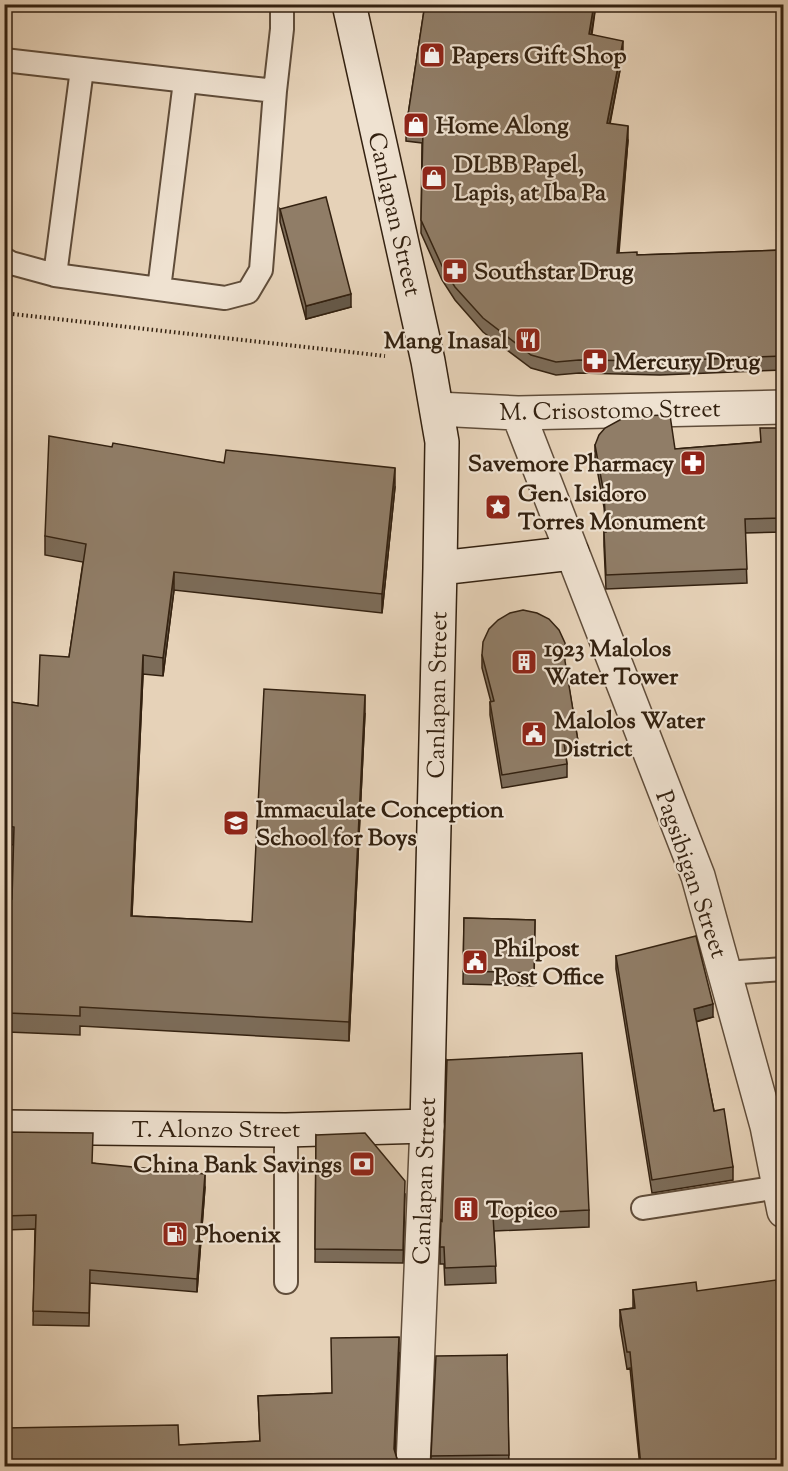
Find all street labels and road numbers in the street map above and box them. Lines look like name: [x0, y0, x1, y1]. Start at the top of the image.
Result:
street label: Canlapan Street: [358, 129, 428, 300]
street label: M. Crisostomo Street: [499, 393, 721, 431]
street label: Canlapan Street: [421, 611, 457, 779]
street label: Pagsibigan Street: [645, 786, 735, 963]
street label: Canlapan Street: [406, 1097, 446, 1265]
street label: T. Alonzo Street: [132, 1114, 300, 1148]

